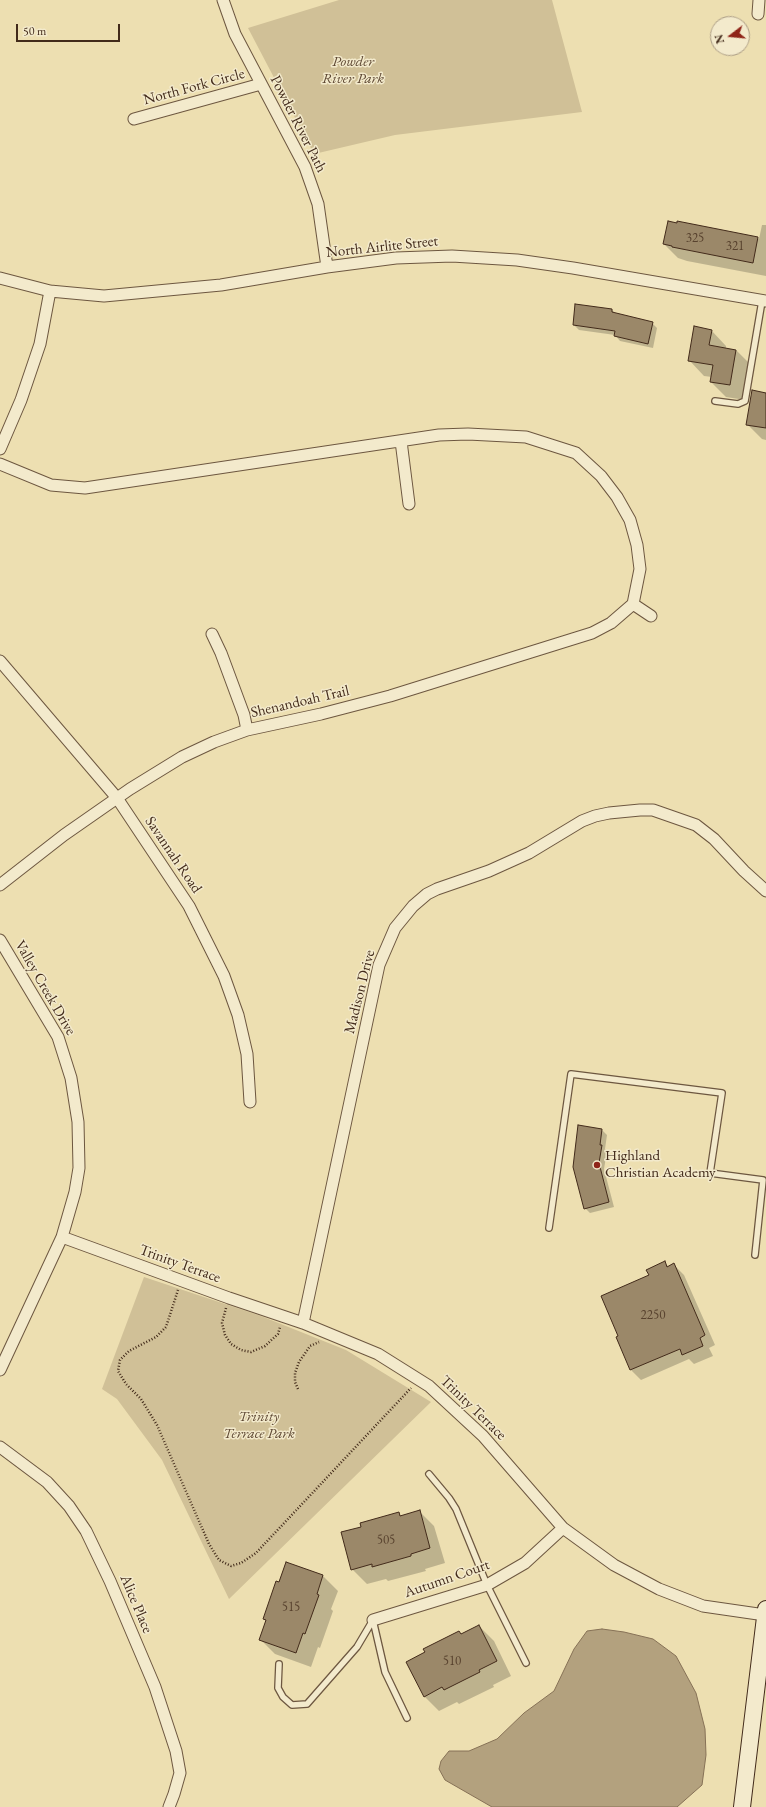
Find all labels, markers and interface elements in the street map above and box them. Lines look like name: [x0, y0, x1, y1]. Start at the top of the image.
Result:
scale bar: [18, 16, 122, 42]
north arrow: [710, 16, 750, 56]
text: 50 m: [23, 23, 46, 39]
text: N: [711, 33, 727, 45]
park label: Powder River Park: [322, 53, 384, 88]
street label: North Fork Circle: [141, 65, 247, 109]
street label: Powder River Path: [266, 72, 330, 176]
house number: 325: [686, 230, 704, 246]
street label: North Airlite Street: [325, 232, 439, 262]
house number: 321: [726, 238, 744, 254]
street label: Shenandoah Trail: [249, 682, 351, 722]
street label: Savannah Road: [141, 813, 205, 897]
street label: Valley Creek Drive: [11, 937, 79, 1039]
street label: Madison Drive: [341, 948, 379, 1036]
place label: Highland Christian Academy: [605, 1147, 716, 1182]
marker: Highland Christian Academy: [592, 1160, 602, 1170]
street label: Trinity Terrace: [137, 1241, 223, 1287]
house number: 2250: [641, 1307, 665, 1323]
street label: Trinity Terrace: [436, 1372, 510, 1444]
park label: Trinity Terrace Park: [223, 1408, 295, 1443]
house number: 505: [377, 1532, 395, 1548]
street label: Autumn Court: [402, 1556, 492, 1602]
street label: Alice Place: [116, 1572, 156, 1636]
house number: 515: [282, 1599, 300, 1615]
house number: 510: [443, 1653, 461, 1669]

